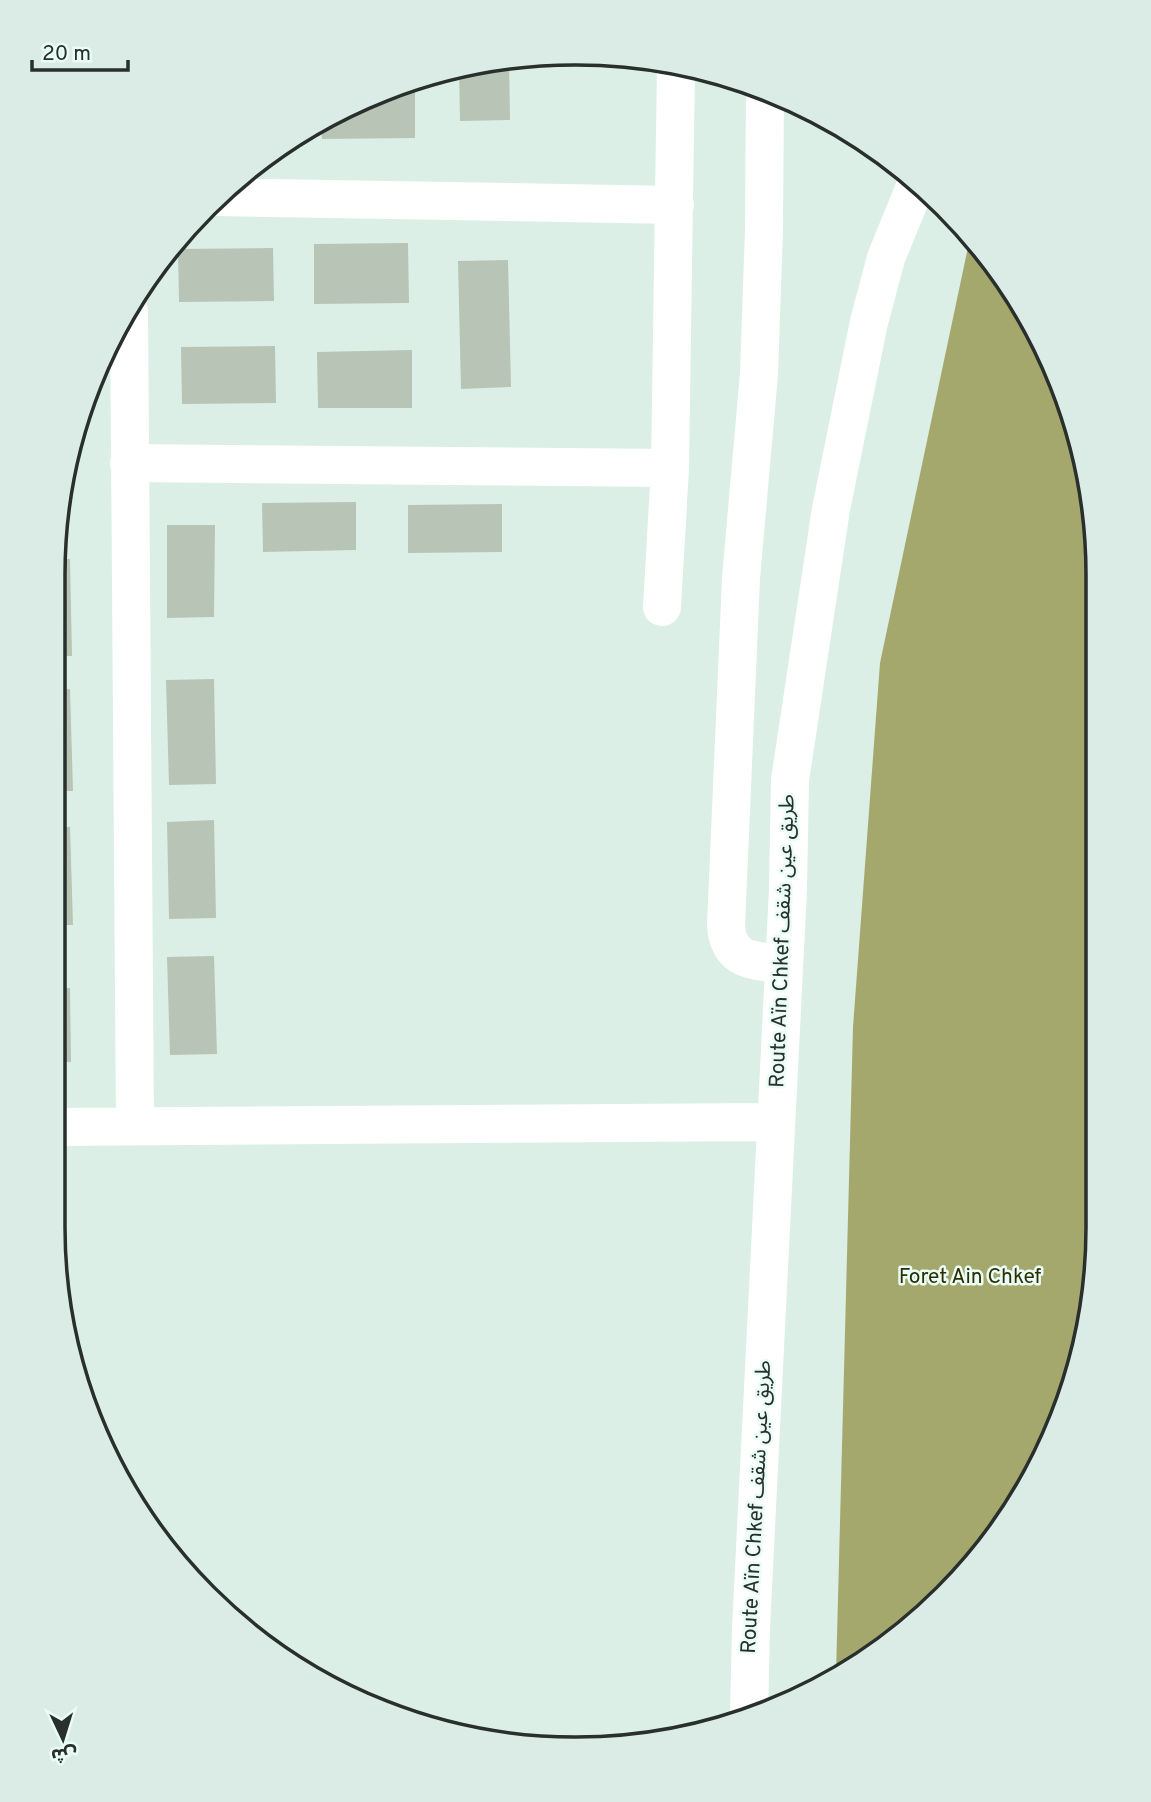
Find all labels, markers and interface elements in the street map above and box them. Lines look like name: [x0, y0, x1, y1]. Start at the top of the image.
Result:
scale bar: [32, 28, 128, 72]
text: 20 m: [42, 41, 91, 68]
street label: Route Aïn Chkef طريق عين شقف: [764, 794, 802, 1088]
park label: Foret Ain Chkef: [899, 1264, 1041, 1291]
street label: Route Aïn Chkef طريق عين شقف: [736, 1360, 778, 1654]
north arrow: [28, 1704, 98, 1774]
text: ش: [50, 1741, 78, 1767]

